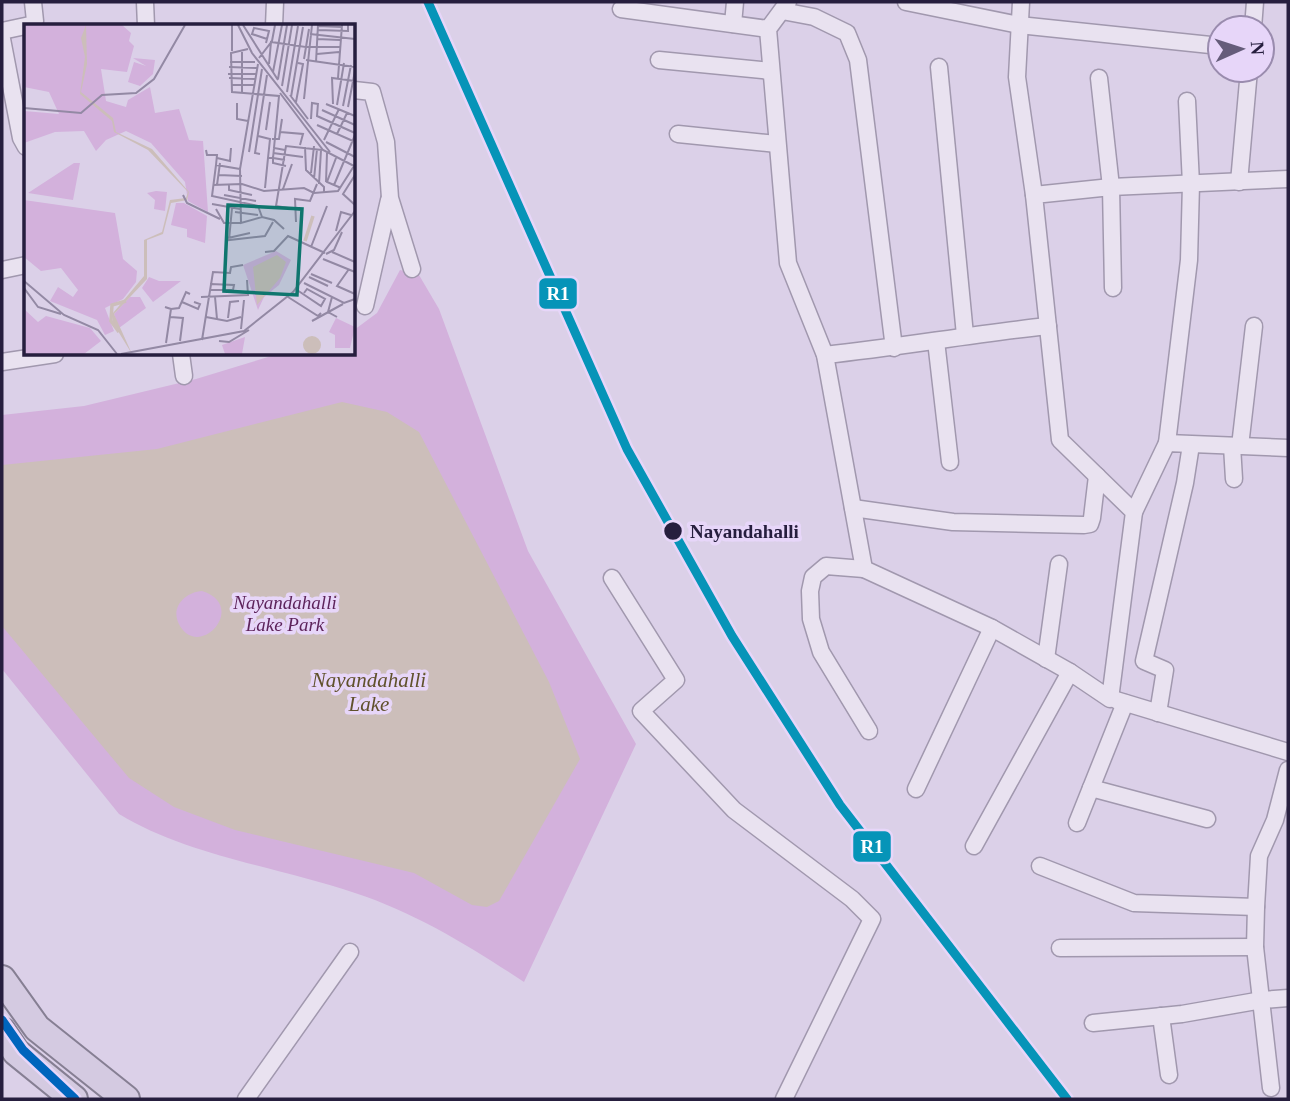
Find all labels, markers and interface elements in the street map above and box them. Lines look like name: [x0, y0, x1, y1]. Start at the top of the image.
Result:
north arrow: [1206, 14, 1276, 84]
inset map: [24, 24, 355, 355]
text: N: [1247, 41, 1268, 56]
line badge: R1: [538, 277, 578, 310]
text: R1: [546, 283, 570, 304]
marker: Nayandahalli: [662, 520, 684, 542]
place label: Nayandahalli: [690, 521, 799, 542]
park label: Nayandahalli Lake Park: [232, 592, 337, 635]
water label: Nayandahalli Lake: [311, 668, 426, 716]
line badge: R1: [852, 830, 892, 863]
text: R1: [860, 836, 884, 857]

